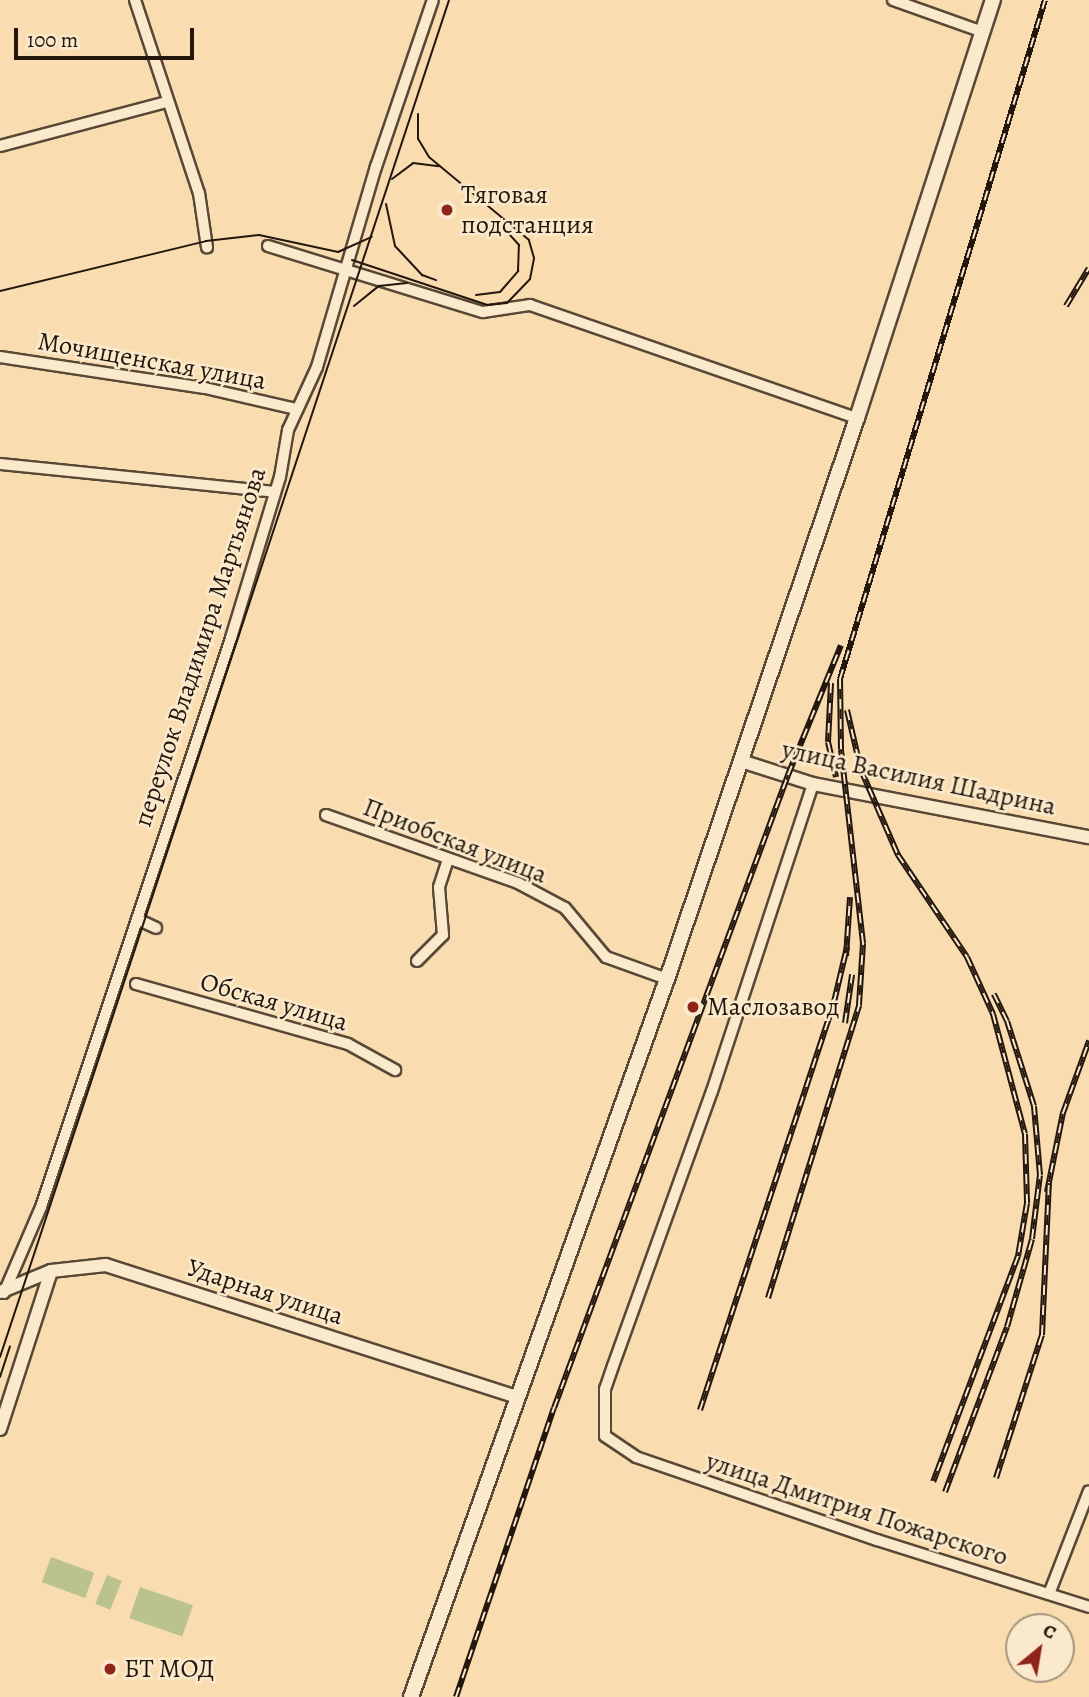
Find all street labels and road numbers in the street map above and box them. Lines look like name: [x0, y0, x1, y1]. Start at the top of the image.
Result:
street label: Мочищенская улица: [36, 326, 268, 396]
street label: переулок Владимира Мартьянова: [127, 463, 273, 831]
street label: улица Василия Шадрина: [779, 734, 1059, 822]
street label: Приобская улица: [359, 792, 551, 890]
street label: Обская улица: [197, 966, 351, 1038]
street label: Ударная улица: [183, 1252, 347, 1332]
street label: улица Дмитрия Пожарского: [702, 1445, 1012, 1573]

